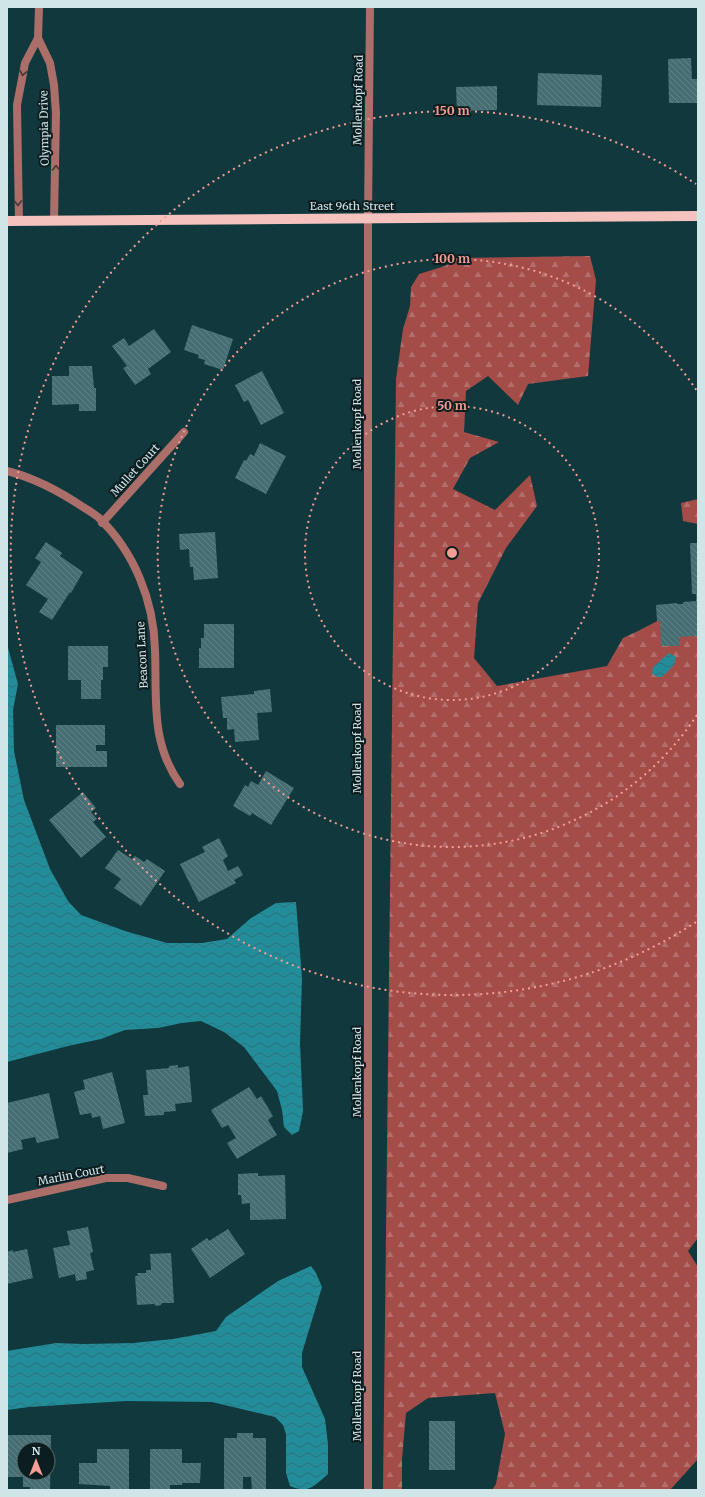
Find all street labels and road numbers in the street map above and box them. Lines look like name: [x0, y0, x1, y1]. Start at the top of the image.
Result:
street label: Mollenkopf Road: [350, 54, 366, 145]
street label: Olympia Drive: [36, 90, 52, 166]
street label: East 96th Street: [310, 199, 395, 213]
street label: Mollenkopf Road: [350, 379, 364, 469]
street label: Mullet Court: [108, 440, 163, 499]
street label: Beacon Lane: [133, 621, 151, 689]
street label: Mollenkopf Road: [350, 703, 364, 793]
street label: Mollenkopf Road: [350, 1027, 364, 1117]
street label: Marlin Court: [36, 1162, 106, 1188]
street label: Mollenkopf Road: [350, 1351, 364, 1441]

